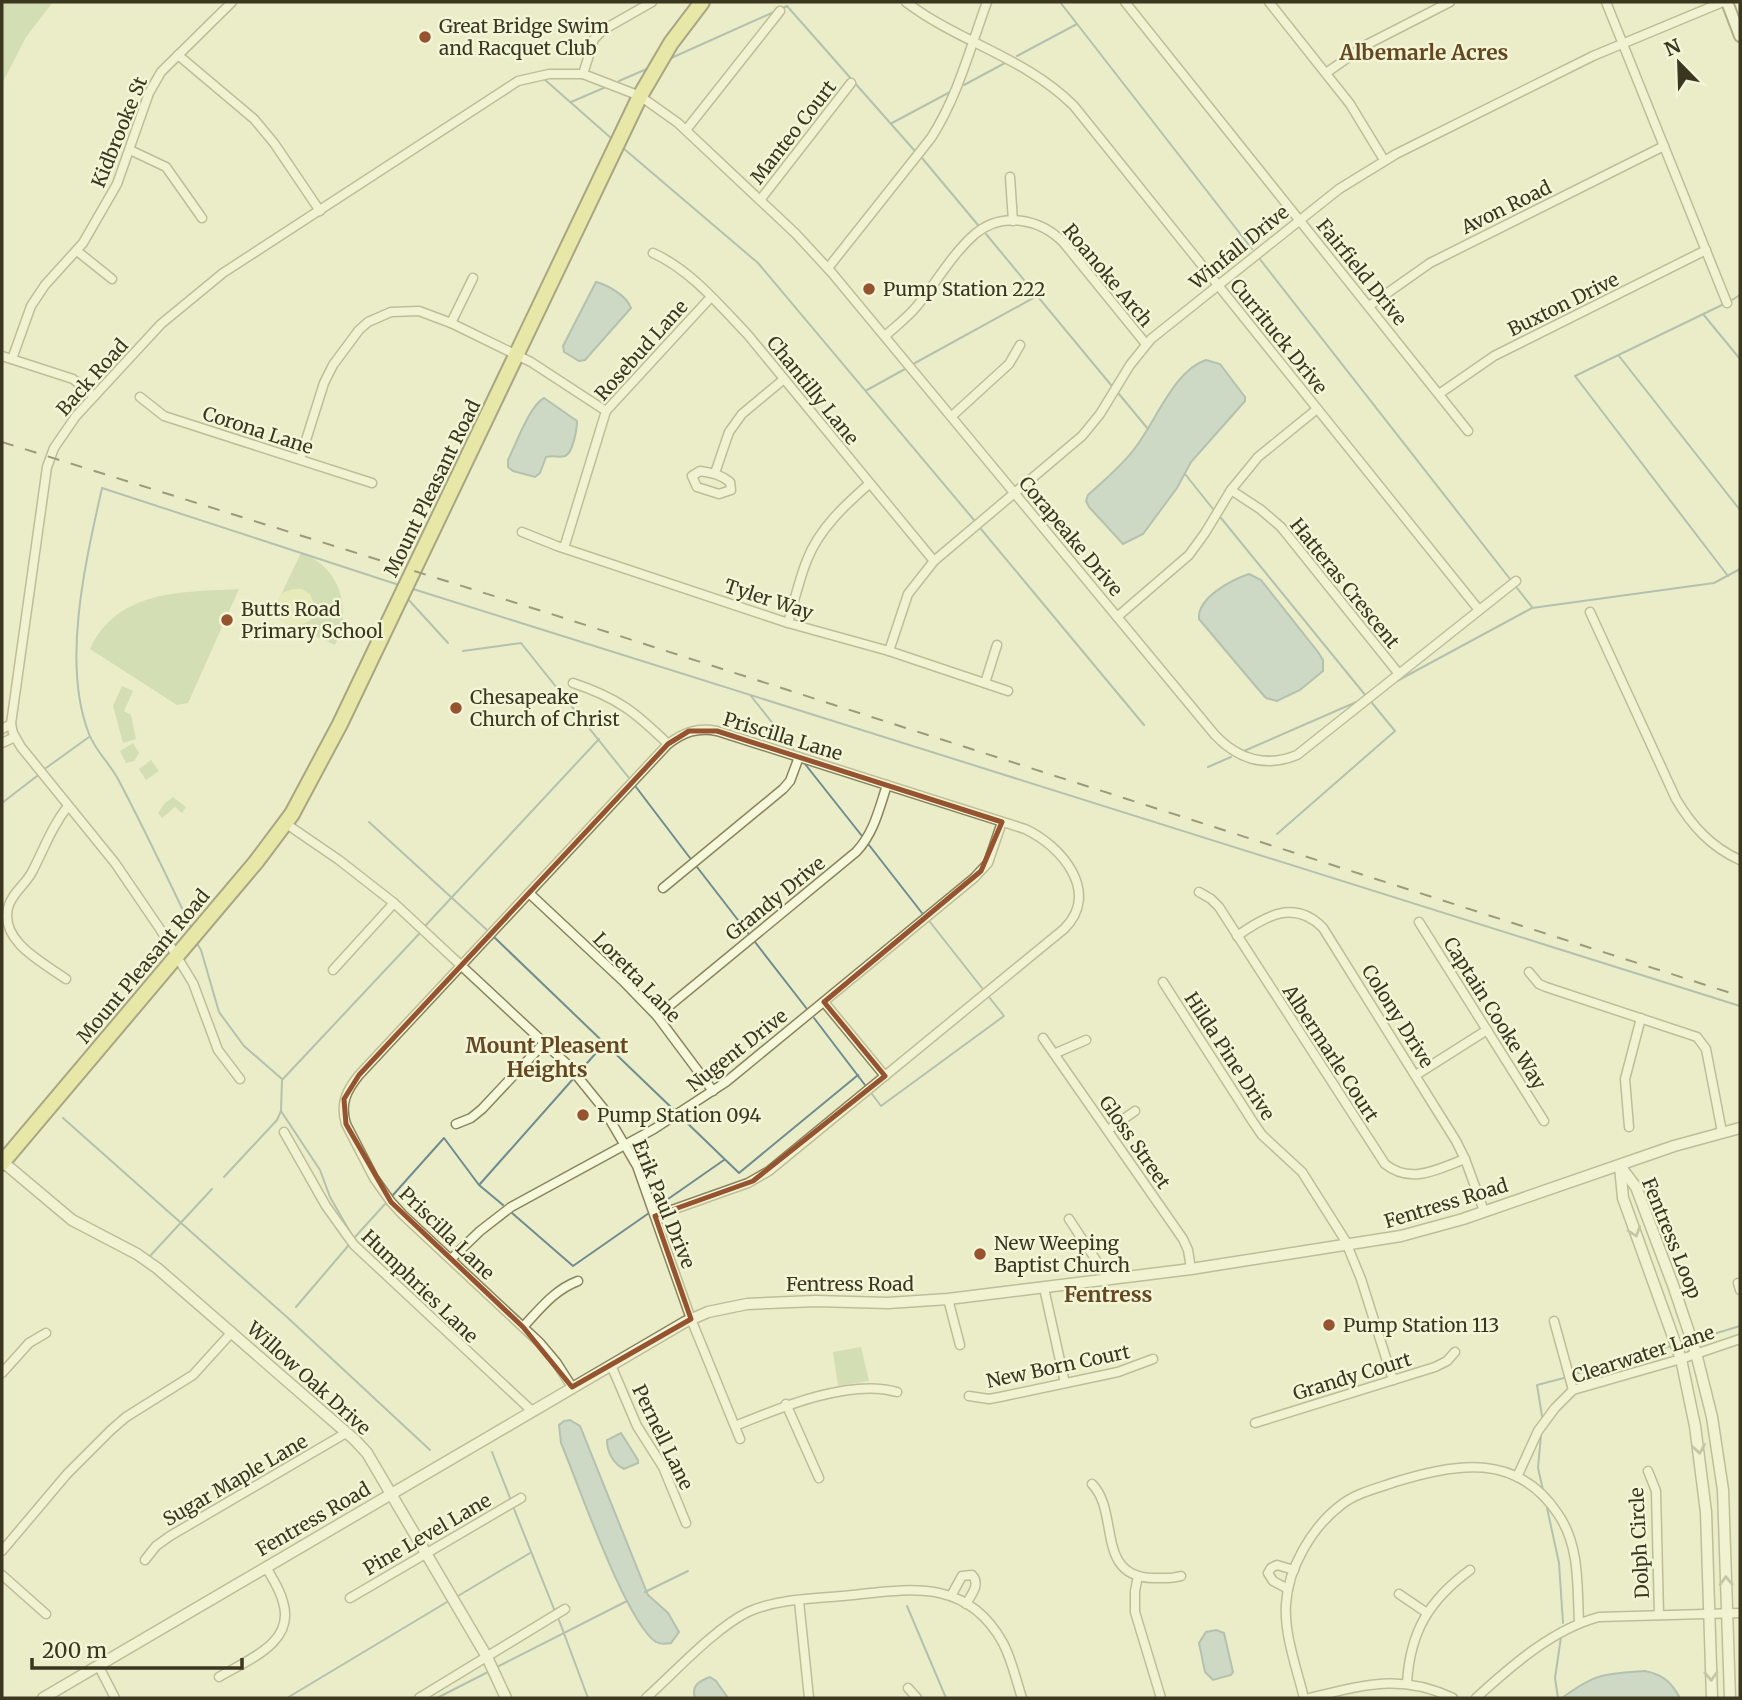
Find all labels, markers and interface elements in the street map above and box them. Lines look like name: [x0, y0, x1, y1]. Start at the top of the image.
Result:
place label: Great Bridge Swim and Racquet Club: [439, 14, 609, 60]
north arrow: [1644, 28, 1714, 98]
marker: Great Bridge Swim and Racquet Club: [417, 29, 433, 45]
text: N: [1661, 33, 1684, 61]
district label: Albemarle Acres: [1339, 39, 1509, 66]
street label: Kidbrooke St: [86, 72, 152, 191]
street label: Manteo Court: [745, 75, 841, 189]
street label: Avon Road: [1456, 175, 1555, 240]
street label: Winfall Drive: [1184, 200, 1294, 295]
street label: Fairfield Drive: [1312, 214, 1412, 330]
street label: Roanoke Arch: [1058, 218, 1158, 332]
street label: Buxton Drive: [1504, 267, 1623, 341]
street label: Currituck Drive: [1225, 273, 1333, 399]
place label: Pump Station 222: [883, 277, 1046, 301]
marker: Pump Station 222: [861, 281, 877, 297]
street label: Rosebud Lane: [589, 294, 693, 405]
street label: Chantilly Lane: [762, 331, 864, 449]
street label: Back Road: [51, 333, 133, 421]
street label: Mount Pleasant Road: [379, 396, 485, 580]
street label: Corona Lane: [200, 401, 316, 459]
street label: Corapeake Drive: [1014, 471, 1128, 601]
street label: Hatteras Crescent: [1285, 513, 1405, 653]
street label: Tyler Way: [722, 573, 816, 625]
place label: Butts Road Primary School: [241, 597, 383, 643]
marker: Butts Road Primary School: [219, 612, 235, 628]
place label: Chesapeake Church of Christ: [470, 685, 620, 731]
marker: Chesapeake Church of Christ: [448, 700, 464, 716]
street label: Priscilla Lane: [720, 706, 846, 766]
street label: Grandy Drive: [721, 851, 830, 945]
street label: Mount Pleasant Road: [71, 884, 215, 1048]
street label: Loretta Lane: [588, 927, 686, 1027]
street label: Captain Cooke Way: [1438, 932, 1552, 1094]
street label: Colony Drive: [1357, 960, 1439, 1072]
street label: Albermarle Court: [1277, 979, 1384, 1126]
street label: Hilda Pine Drive: [1180, 987, 1280, 1125]
street label: Nugent Drive: [682, 1003, 792, 1097]
district label: Mount Pleasent Heights: [466, 1032, 629, 1083]
street label: Gloss Street: [1094, 1091, 1176, 1194]
place label: Pump Station 094: [597, 1103, 762, 1127]
marker: Pump Station 094: [575, 1107, 591, 1123]
street label: Erik Paul Drive: [627, 1136, 701, 1272]
street label: Fentress Road: [1381, 1173, 1511, 1233]
street label: Fentress Loop: [1637, 1174, 1707, 1302]
street label: Priscilla Lane: [394, 1181, 500, 1285]
street label: Humphries Lane: [357, 1224, 483, 1348]
one-way arrow: [1627, 1225, 1641, 1237]
place label: New Weeping Baptist Church: [994, 1231, 1130, 1277]
marker: New Weeping Baptist Church: [972, 1246, 988, 1262]
street label: Fentress Road: [786, 1272, 914, 1296]
district label: Fentress: [1064, 1281, 1152, 1308]
place label: Pump Station 113: [1343, 1313, 1499, 1337]
street label: Willow Oak Drive: [241, 1316, 376, 1440]
marker: Pump Station 113: [1321, 1317, 1337, 1333]
street label: Clearwater Lane: [1569, 1320, 1717, 1388]
street label: New Born Court: [984, 1339, 1133, 1393]
street label: Grandy Court: [1290, 1346, 1415, 1405]
street label: Pernell Lane: [627, 1380, 699, 1494]
street label: Sugar Maple Lane: [158, 1429, 312, 1531]
one-way arrow: [1691, 1443, 1706, 1455]
street label: Fentress Road: [252, 1477, 374, 1561]
street label: Dolph Circle: [1624, 1487, 1654, 1599]
street label: Pine Level Lane: [359, 1488, 495, 1580]
one-way arrow: [1719, 1575, 1734, 1586]
scale bar: [32, 1626, 242, 1670]
text: 200 m: [42, 1637, 107, 1664]
one-way arrow: [1704, 1671, 1719, 1682]

